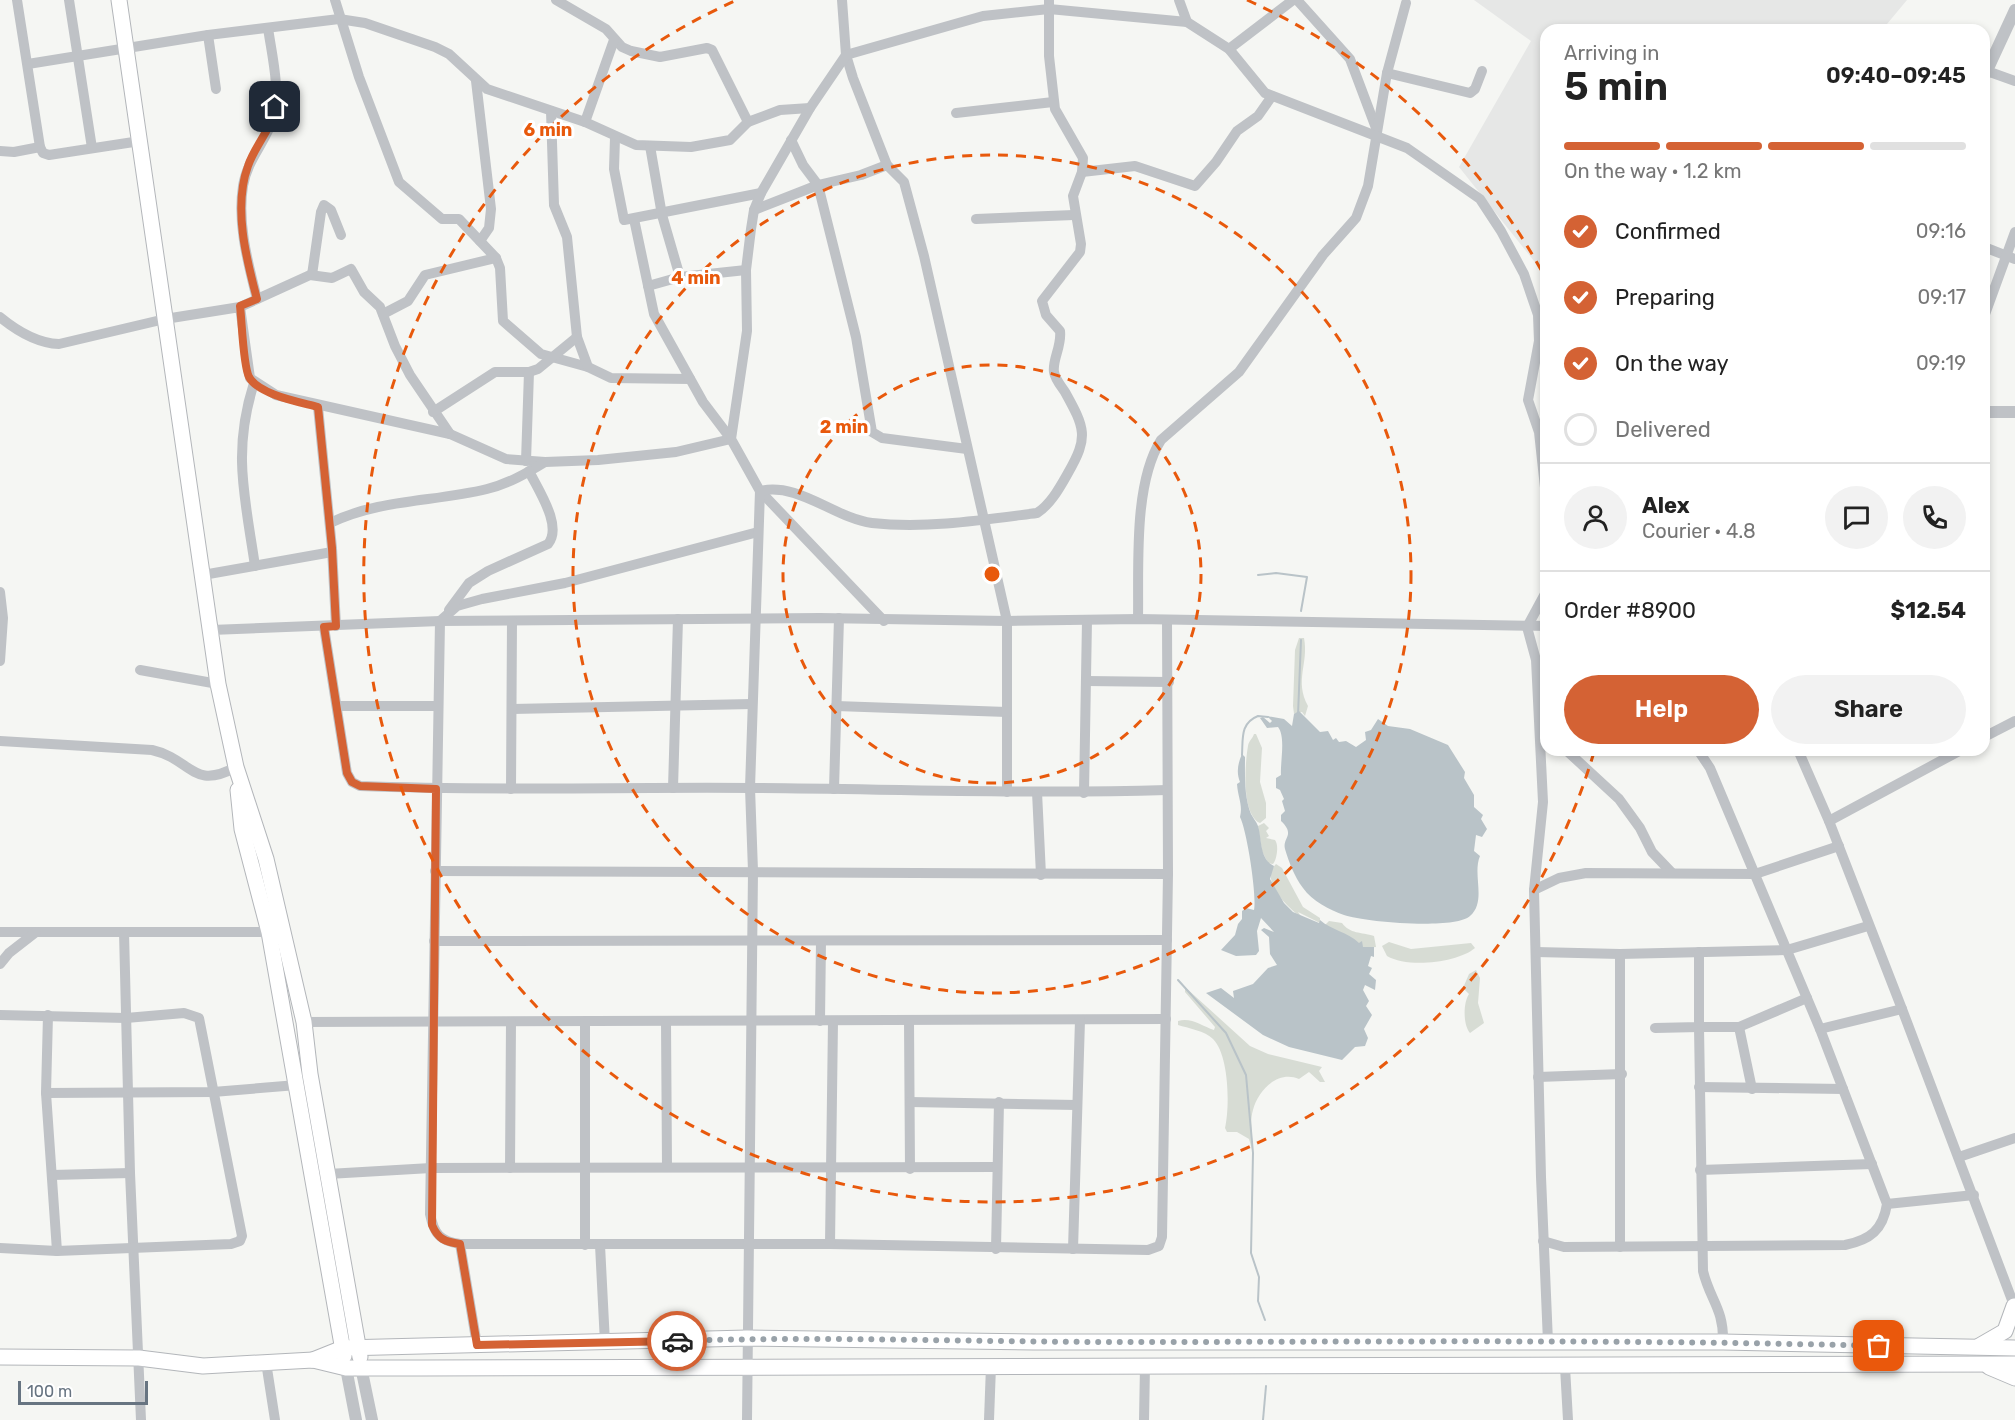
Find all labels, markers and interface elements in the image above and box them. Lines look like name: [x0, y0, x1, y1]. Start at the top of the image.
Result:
text: Arriving in: [1564, 41, 1659, 65]
text: 09:40–09:45: [1826, 62, 1966, 89]
text: 5 min: [1564, 64, 1668, 110]
pin: [249, 81, 300, 132]
icon: home: [258, 90, 291, 123]
text: 6 min: [524, 119, 572, 141]
text: On the way · 1.2 km: [1564, 159, 1742, 183]
icon: check: [1564, 215, 1597, 248]
text: Confirmed: [1615, 218, 1721, 245]
text: 09:16: [1916, 219, 1966, 243]
text: 4 min: [671, 267, 721, 289]
icon: check: [1564, 281, 1597, 314]
text: Preparing: [1615, 284, 1715, 311]
text: 09:17: [1918, 285, 1966, 309]
icon: check: [1564, 347, 1597, 380]
text: On the way: [1615, 350, 1729, 377]
text: 09:19: [1916, 351, 1966, 375]
text: 2 min: [820, 416, 868, 438]
text: Delivered: [1615, 416, 1711, 443]
button: person: [1564, 486, 1627, 549]
button: chat: [1825, 486, 1888, 549]
button: phone: [1903, 486, 1966, 549]
text: Alex: [1642, 492, 1690, 519]
text: Courier · 4.8: [1642, 519, 1756, 543]
centre of rings: [982, 564, 1002, 584]
text: Order #8900: [1564, 597, 1696, 624]
text: $12.54: [1891, 597, 1966, 624]
button: Help: [1564, 675, 1759, 744]
button: Share: [1771, 675, 1966, 744]
courier: [647, 1311, 707, 1371]
pin: [1853, 1320, 1904, 1371]
icon: car: [661, 1325, 694, 1358]
icon: bag: [1862, 1329, 1895, 1362]
scale bar: [18, 1378, 148, 1406]
text: 100 m: [27, 1382, 72, 1401]

